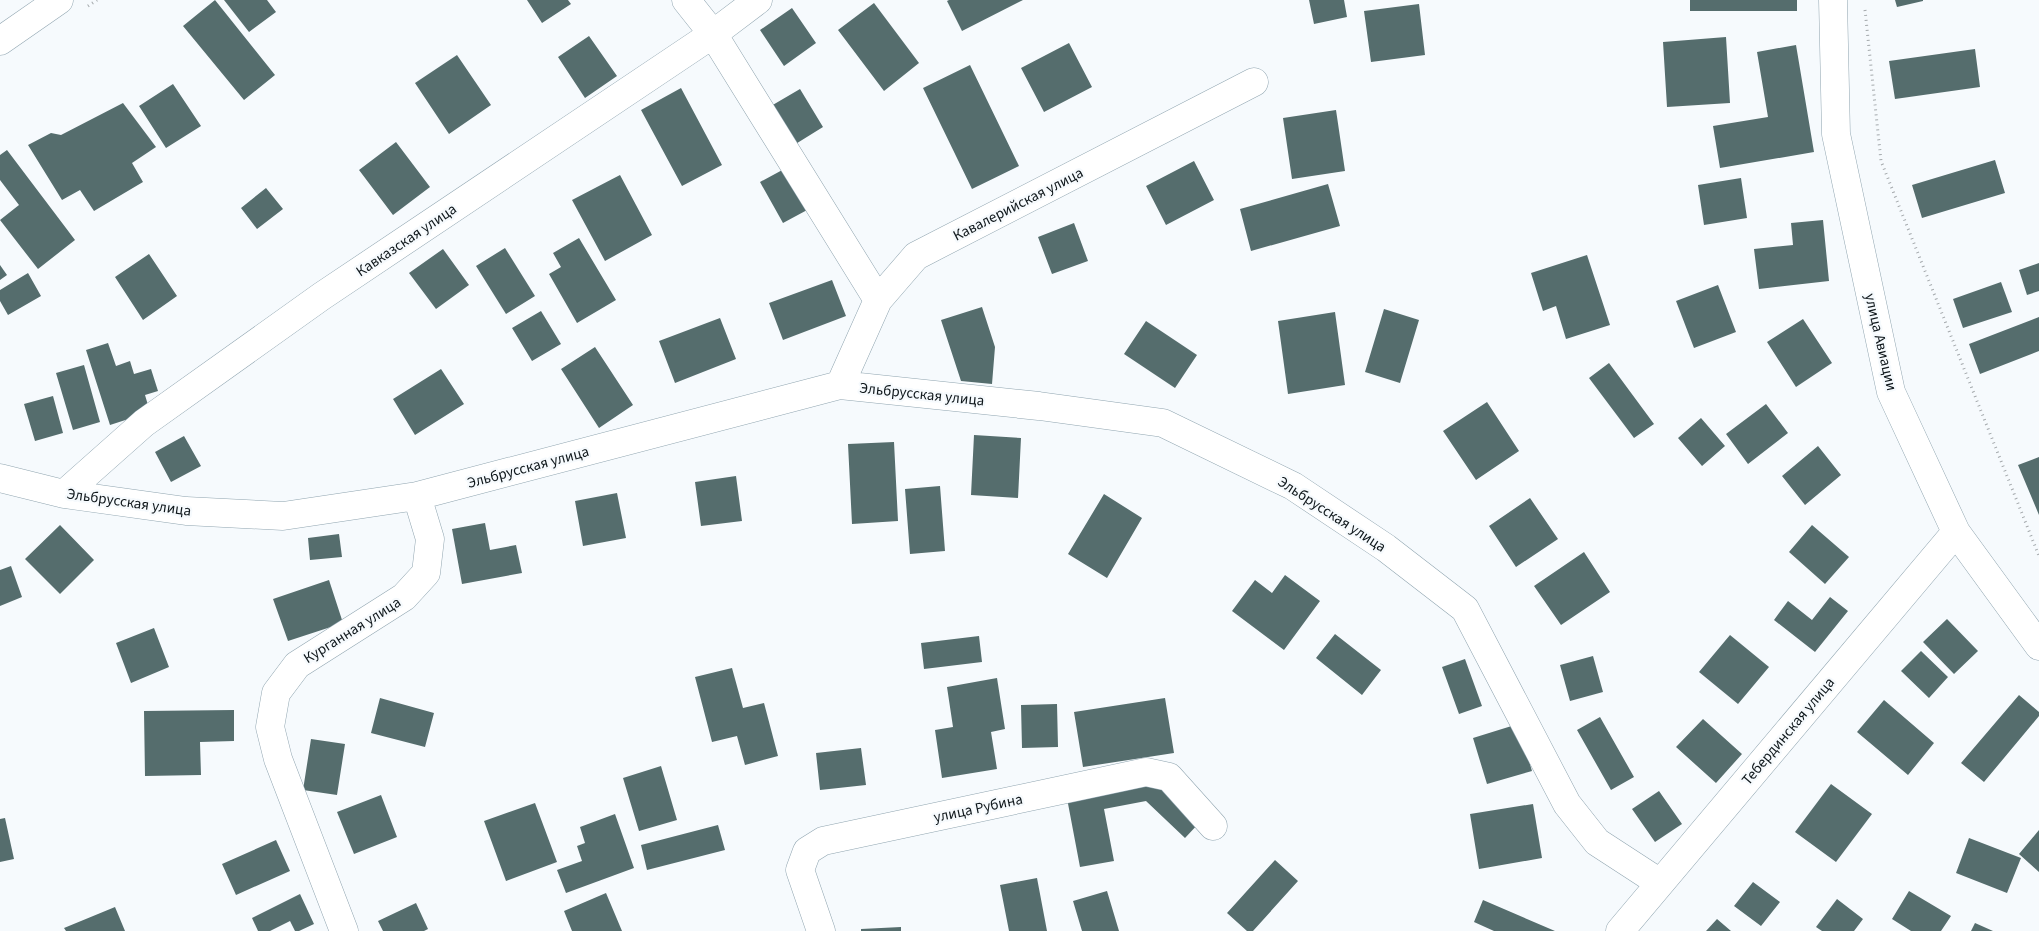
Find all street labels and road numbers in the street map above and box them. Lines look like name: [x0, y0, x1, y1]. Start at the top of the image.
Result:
street label: Кавалерийская улица: [949, 162, 1087, 246]
street label: Кавказская улица: [352, 199, 461, 282]
street label: улица Авиации: [1859, 291, 1902, 393]
street label: Эльбрусская улица: [858, 377, 985, 411]
street label: Эльбрусская улица: [465, 441, 591, 494]
street label: Эльбрусская улица: [1273, 471, 1390, 557]
street label: Эльбрусская улица: [65, 483, 192, 522]
street label: Курганная улица: [299, 592, 405, 669]
street label: Тебердинская улица: [1737, 673, 1840, 790]
street label: улица Рубина: [932, 789, 1025, 828]

